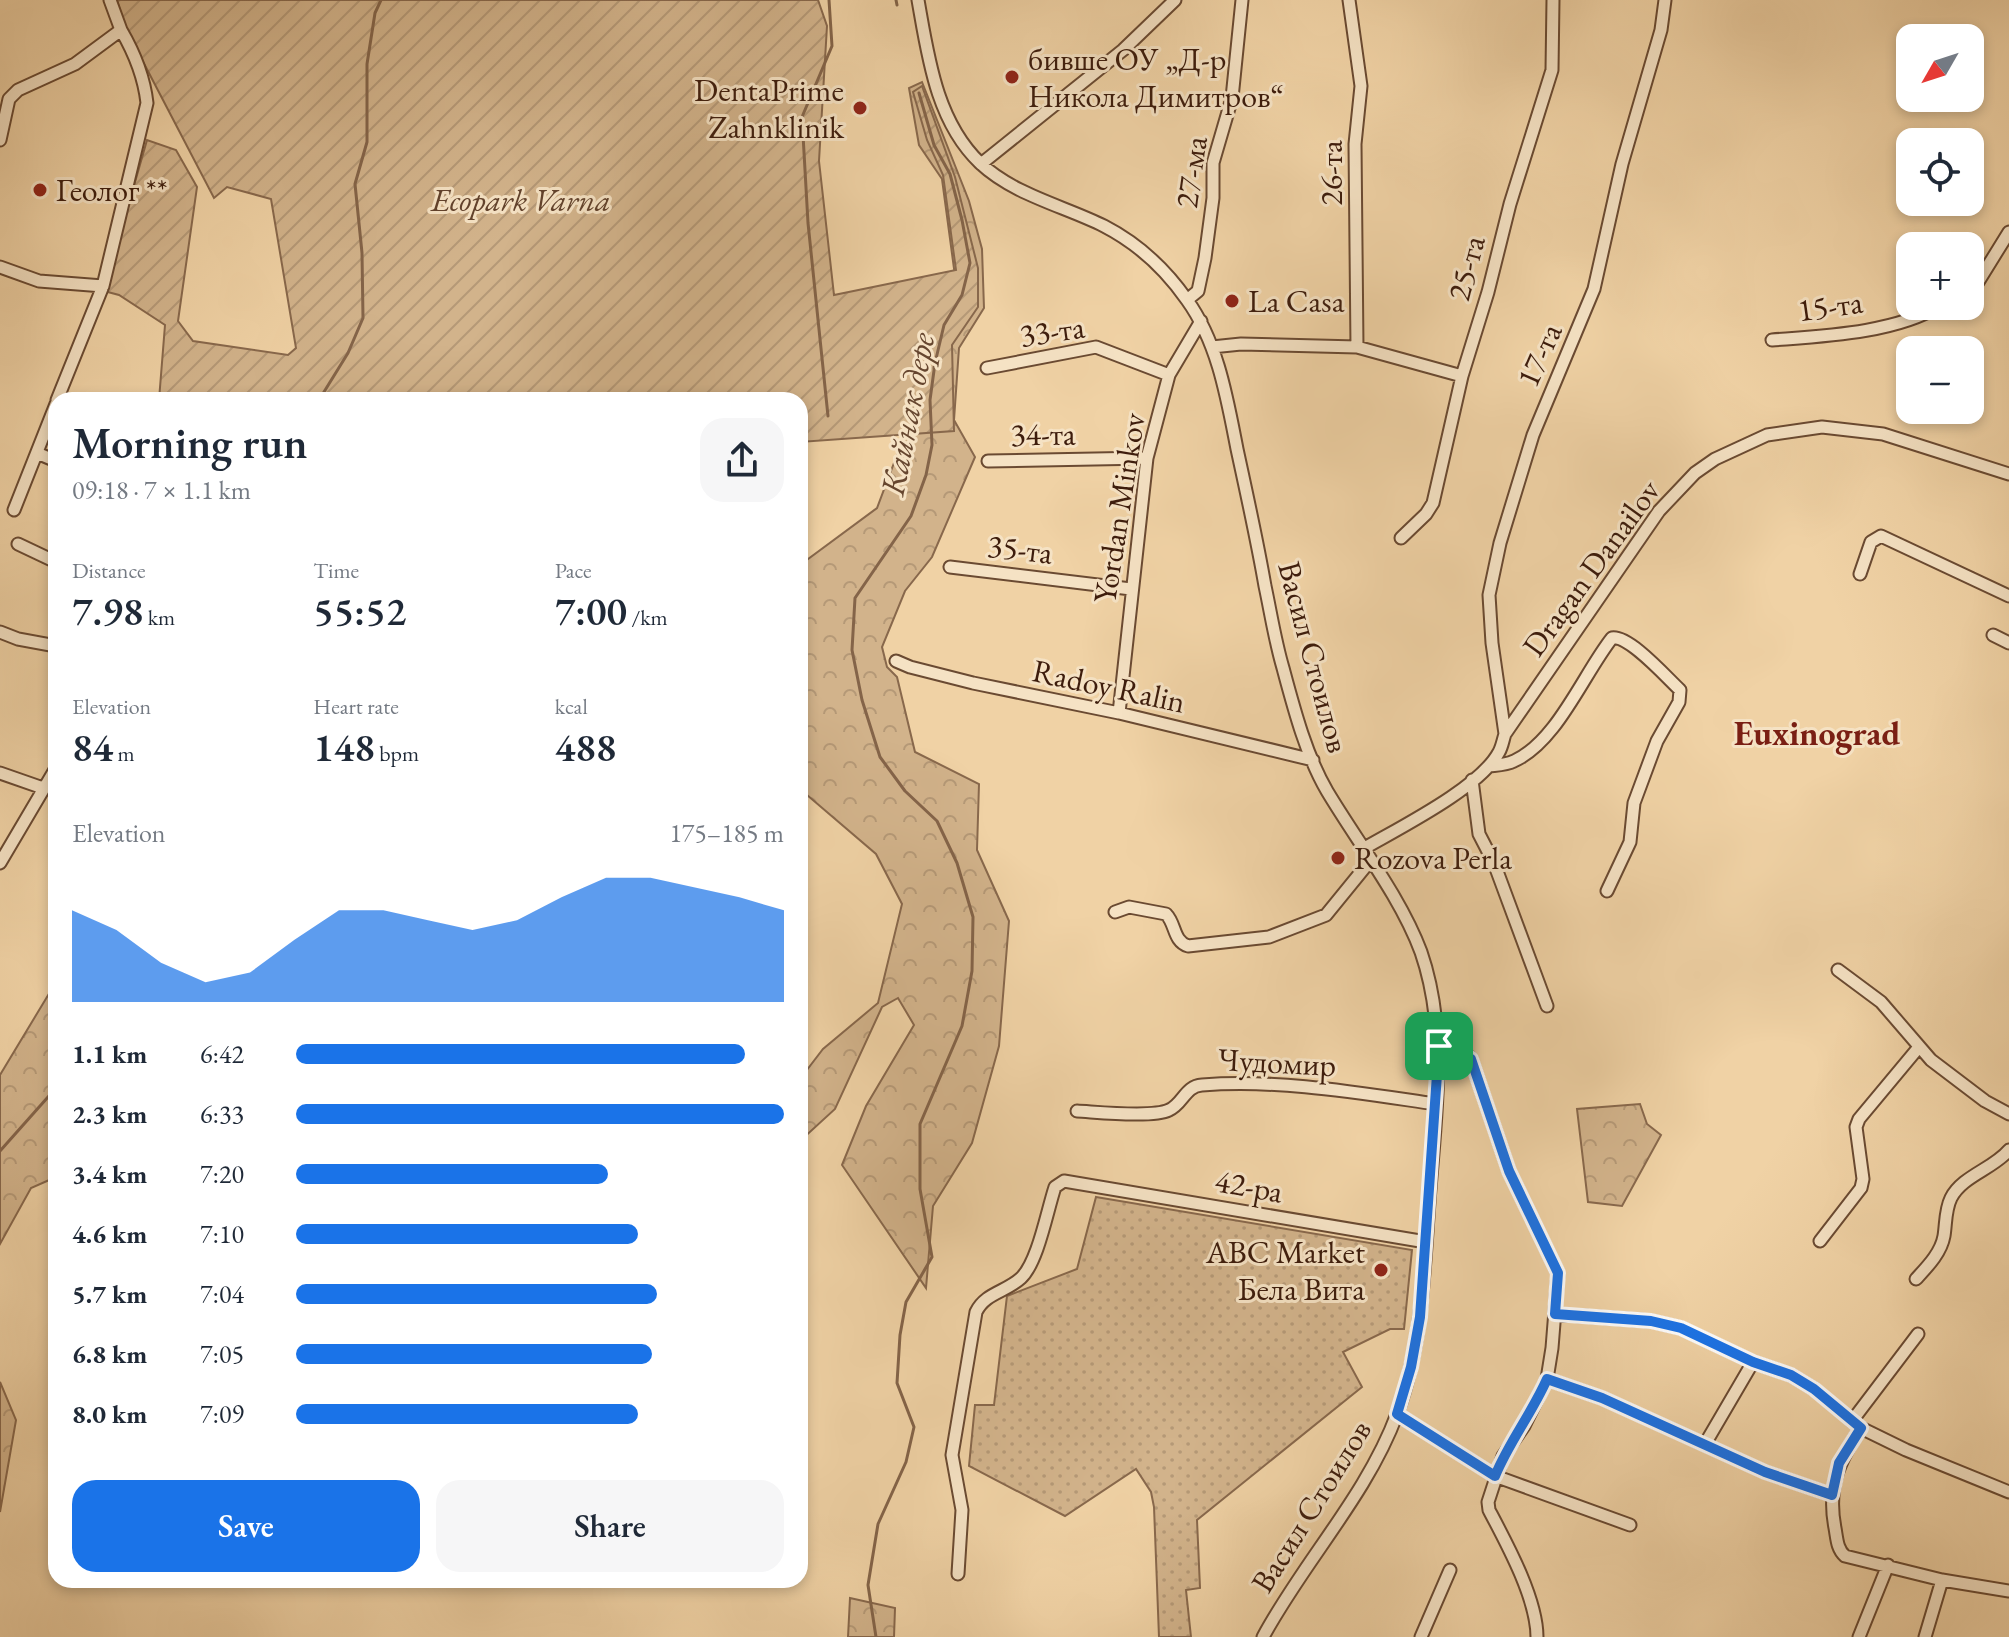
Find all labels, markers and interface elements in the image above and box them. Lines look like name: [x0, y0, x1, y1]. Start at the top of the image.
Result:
north arrow: [1896, 24, 1984, 112]
map controls: [1896, 24, 1984, 424]
place label: бивше ОУ „Д-р Никола Димитров“: [1028, 38, 1284, 117]
marker: бивше ОУ „Д-р Никола Димитров“: [1003, 68, 1021, 86]
place label: DentaPrime Zahnklinik: [694, 69, 845, 148]
marker: DentaPrime Zahnklinik: [851, 99, 869, 117]
button: locate: [1896, 128, 1984, 216]
street label: 27-ма: [1165, 133, 1217, 211]
street label: 26-та: [1310, 140, 1352, 206]
place label: Геолог **: [56, 169, 168, 211]
park label: Ecopark Varna: [429, 179, 611, 221]
marker: Геолог **: [31, 181, 49, 199]
street label: 25-та: [1437, 231, 1495, 305]
button: +: [1896, 232, 1984, 320]
place label: La Casa: [1248, 280, 1345, 322]
street label: 15-та: [1795, 281, 1866, 331]
marker: La Casa: [1223, 292, 1241, 310]
street label: 33-та: [1017, 306, 1088, 356]
street label: 17-та: [1507, 316, 1572, 393]
water label: Кайнак дере: [869, 329, 944, 500]
button: −: [1896, 336, 1984, 424]
street label: Yordan Minkov: [1083, 409, 1155, 606]
street label: 34-та: [1010, 412, 1076, 456]
text: Morning run: [72, 414, 308, 471]
button: share: [700, 418, 784, 502]
street label: Dragan Danailov: [1513, 470, 1670, 665]
text: 09:18 · 7 × 1.1 km: [72, 473, 251, 507]
street label: 35-та: [985, 524, 1055, 574]
text: Distance: [72, 556, 145, 585]
text: Time: [313, 556, 359, 585]
text: Pace: [555, 556, 592, 585]
street label: Васил Стоилов: [1268, 557, 1360, 757]
text: 7.98: [72, 585, 143, 637]
text: 55:52: [313, 585, 406, 637]
text: 7:00: [555, 585, 627, 637]
text: km: [143, 603, 175, 632]
text: /km: [627, 603, 668, 632]
street label: Radoy Ralin: [1029, 649, 1189, 723]
text: Elevation: [72, 692, 151, 721]
text: Heart rate: [313, 692, 399, 721]
text: kcal: [555, 692, 588, 721]
district label: Euxinograd: [1734, 711, 1900, 755]
text: 84: [72, 721, 113, 773]
text: 148: [313, 721, 375, 773]
text: 488: [555, 721, 616, 773]
text: m: [113, 739, 135, 768]
text: bpm: [375, 739, 419, 768]
text: Elevation: [72, 816, 166, 850]
text: 175–185 m: [669, 816, 784, 850]
place label: Rozova Perla: [1354, 837, 1512, 879]
marker: Rozova Perla: [1329, 849, 1347, 867]
pin: [1405, 1012, 1473, 1080]
icon: arrive: [1417, 1024, 1461, 1068]
text: 1.1 km: [72, 1037, 147, 1071]
text: 6:42: [200, 1037, 244, 1071]
street label: Чудомир: [1217, 1038, 1337, 1086]
text: 2.3 km: [72, 1097, 147, 1131]
text: 6:33: [200, 1097, 244, 1131]
text: 3.4 km: [72, 1157, 147, 1191]
text: 7:20: [200, 1157, 244, 1191]
street label: 42-ра: [1212, 1159, 1286, 1213]
text: 4.6 km: [72, 1217, 147, 1251]
text: 7:10: [200, 1217, 244, 1251]
place label: ABC Market Бела Вита: [1205, 1231, 1365, 1310]
marker: ABC Market Бела Вита: [1372, 1261, 1390, 1279]
text: 5.7 km: [72, 1277, 147, 1311]
text: 7:04: [200, 1277, 244, 1311]
text: 6.8 km: [72, 1337, 147, 1371]
text: 7:05: [200, 1337, 244, 1371]
text: 8.0 km: [72, 1397, 147, 1431]
text: 7:09: [200, 1397, 244, 1431]
street label: Васил Стоилов: [1241, 1412, 1381, 1600]
button: Save: [72, 1480, 420, 1572]
button: Share: [436, 1480, 784, 1572]

